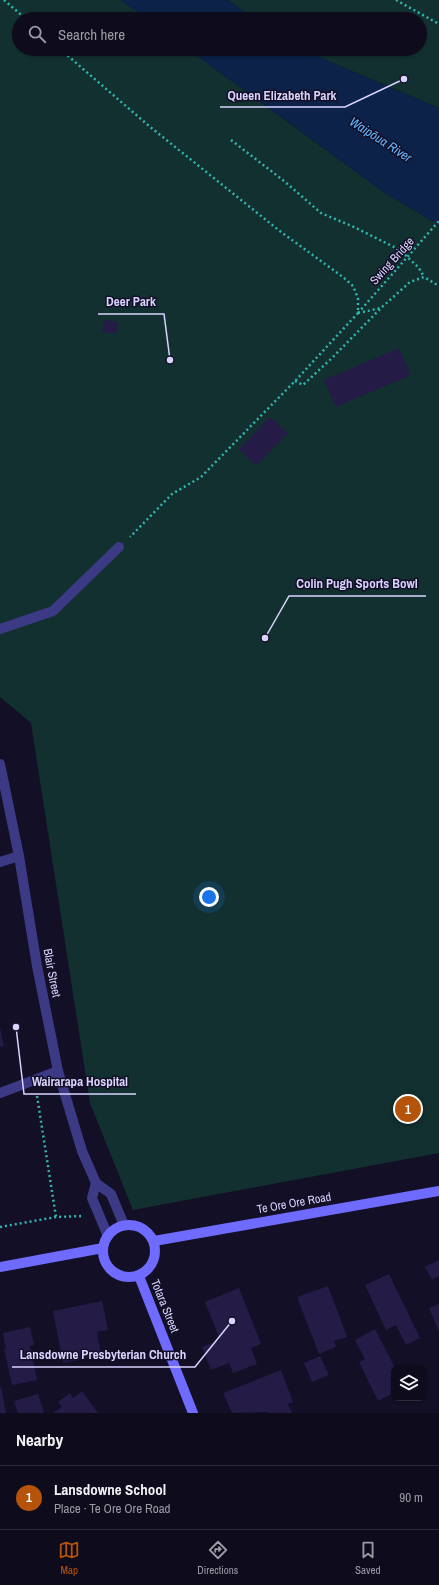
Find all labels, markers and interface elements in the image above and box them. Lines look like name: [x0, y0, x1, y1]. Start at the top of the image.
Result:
search box: [12, 12, 427, 56]
icon: search: [26, 23, 48, 45]
text: Search here: [58, 24, 125, 45]
callout: Queen Elizabeth Park: [220, 82, 345, 107]
text: Queen Elizabeth Park: [227, 87, 337, 104]
water label: Waipōua River: [346, 113, 415, 166]
street label: Swing Bridge: [366, 234, 418, 288]
callout: Deer Park: [98, 289, 164, 314]
text: Deer Park: [106, 293, 156, 310]
callout: Colin Pugh Sports Bowl: [289, 571, 426, 596]
text: Colin Pugh Sports Bowl: [296, 575, 418, 592]
your location: [199, 887, 219, 907]
street label: Blair Street: [39, 947, 65, 999]
callout: Wairarapa Hospital: [24, 1069, 136, 1094]
text: Wairarapa Hospital: [32, 1073, 128, 1090]
pin: 1: [395, 1094, 421, 1124]
street label: Te Ore Ore Road: [256, 1189, 332, 1217]
street label: Totara Street: [147, 1277, 183, 1335]
callout: Lansdowne Presbyterian Church: [12, 1342, 195, 1367]
text: Lansdowne Presbyterian Church: [20, 1346, 186, 1363]
map controls: [391, 1365, 427, 1401]
button: layers: [391, 1365, 427, 1401]
text: Nearby: [16, 1428, 63, 1451]
text: Lansdowne School: [54, 1479, 166, 1500]
text: 1: [26, 1489, 32, 1506]
text: 90 m: [399, 1489, 423, 1506]
text: Place · Te Ore Ore Road: [54, 1500, 171, 1517]
tab: Map: [58, 1539, 80, 1577]
tab: Directions: [197, 1539, 238, 1577]
tab: Saved: [355, 1539, 381, 1577]

